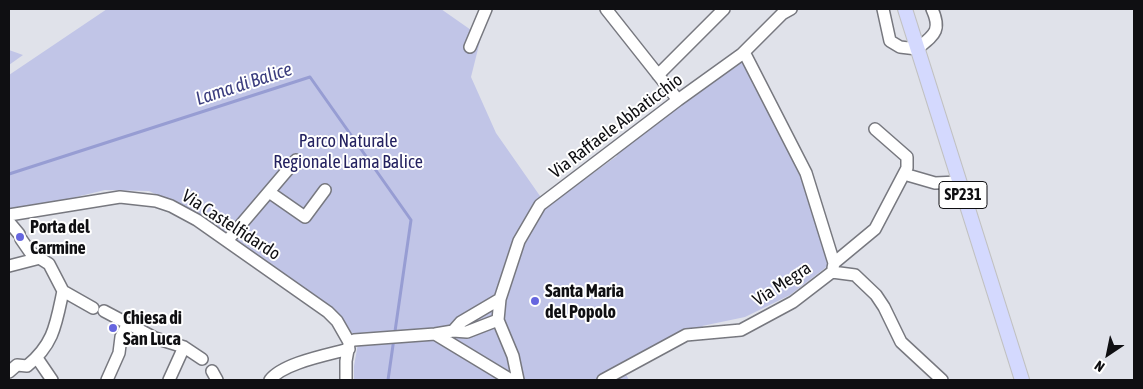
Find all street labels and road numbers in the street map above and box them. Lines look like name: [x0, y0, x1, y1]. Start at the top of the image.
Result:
street label: Via Raffaele Abbaticchio: [545, 69, 687, 183]
road number: SP231: [939, 182, 987, 208]
street label: Via Castelfidardo: [178, 185, 284, 265]
street label: Via Megra: [749, 257, 815, 311]

